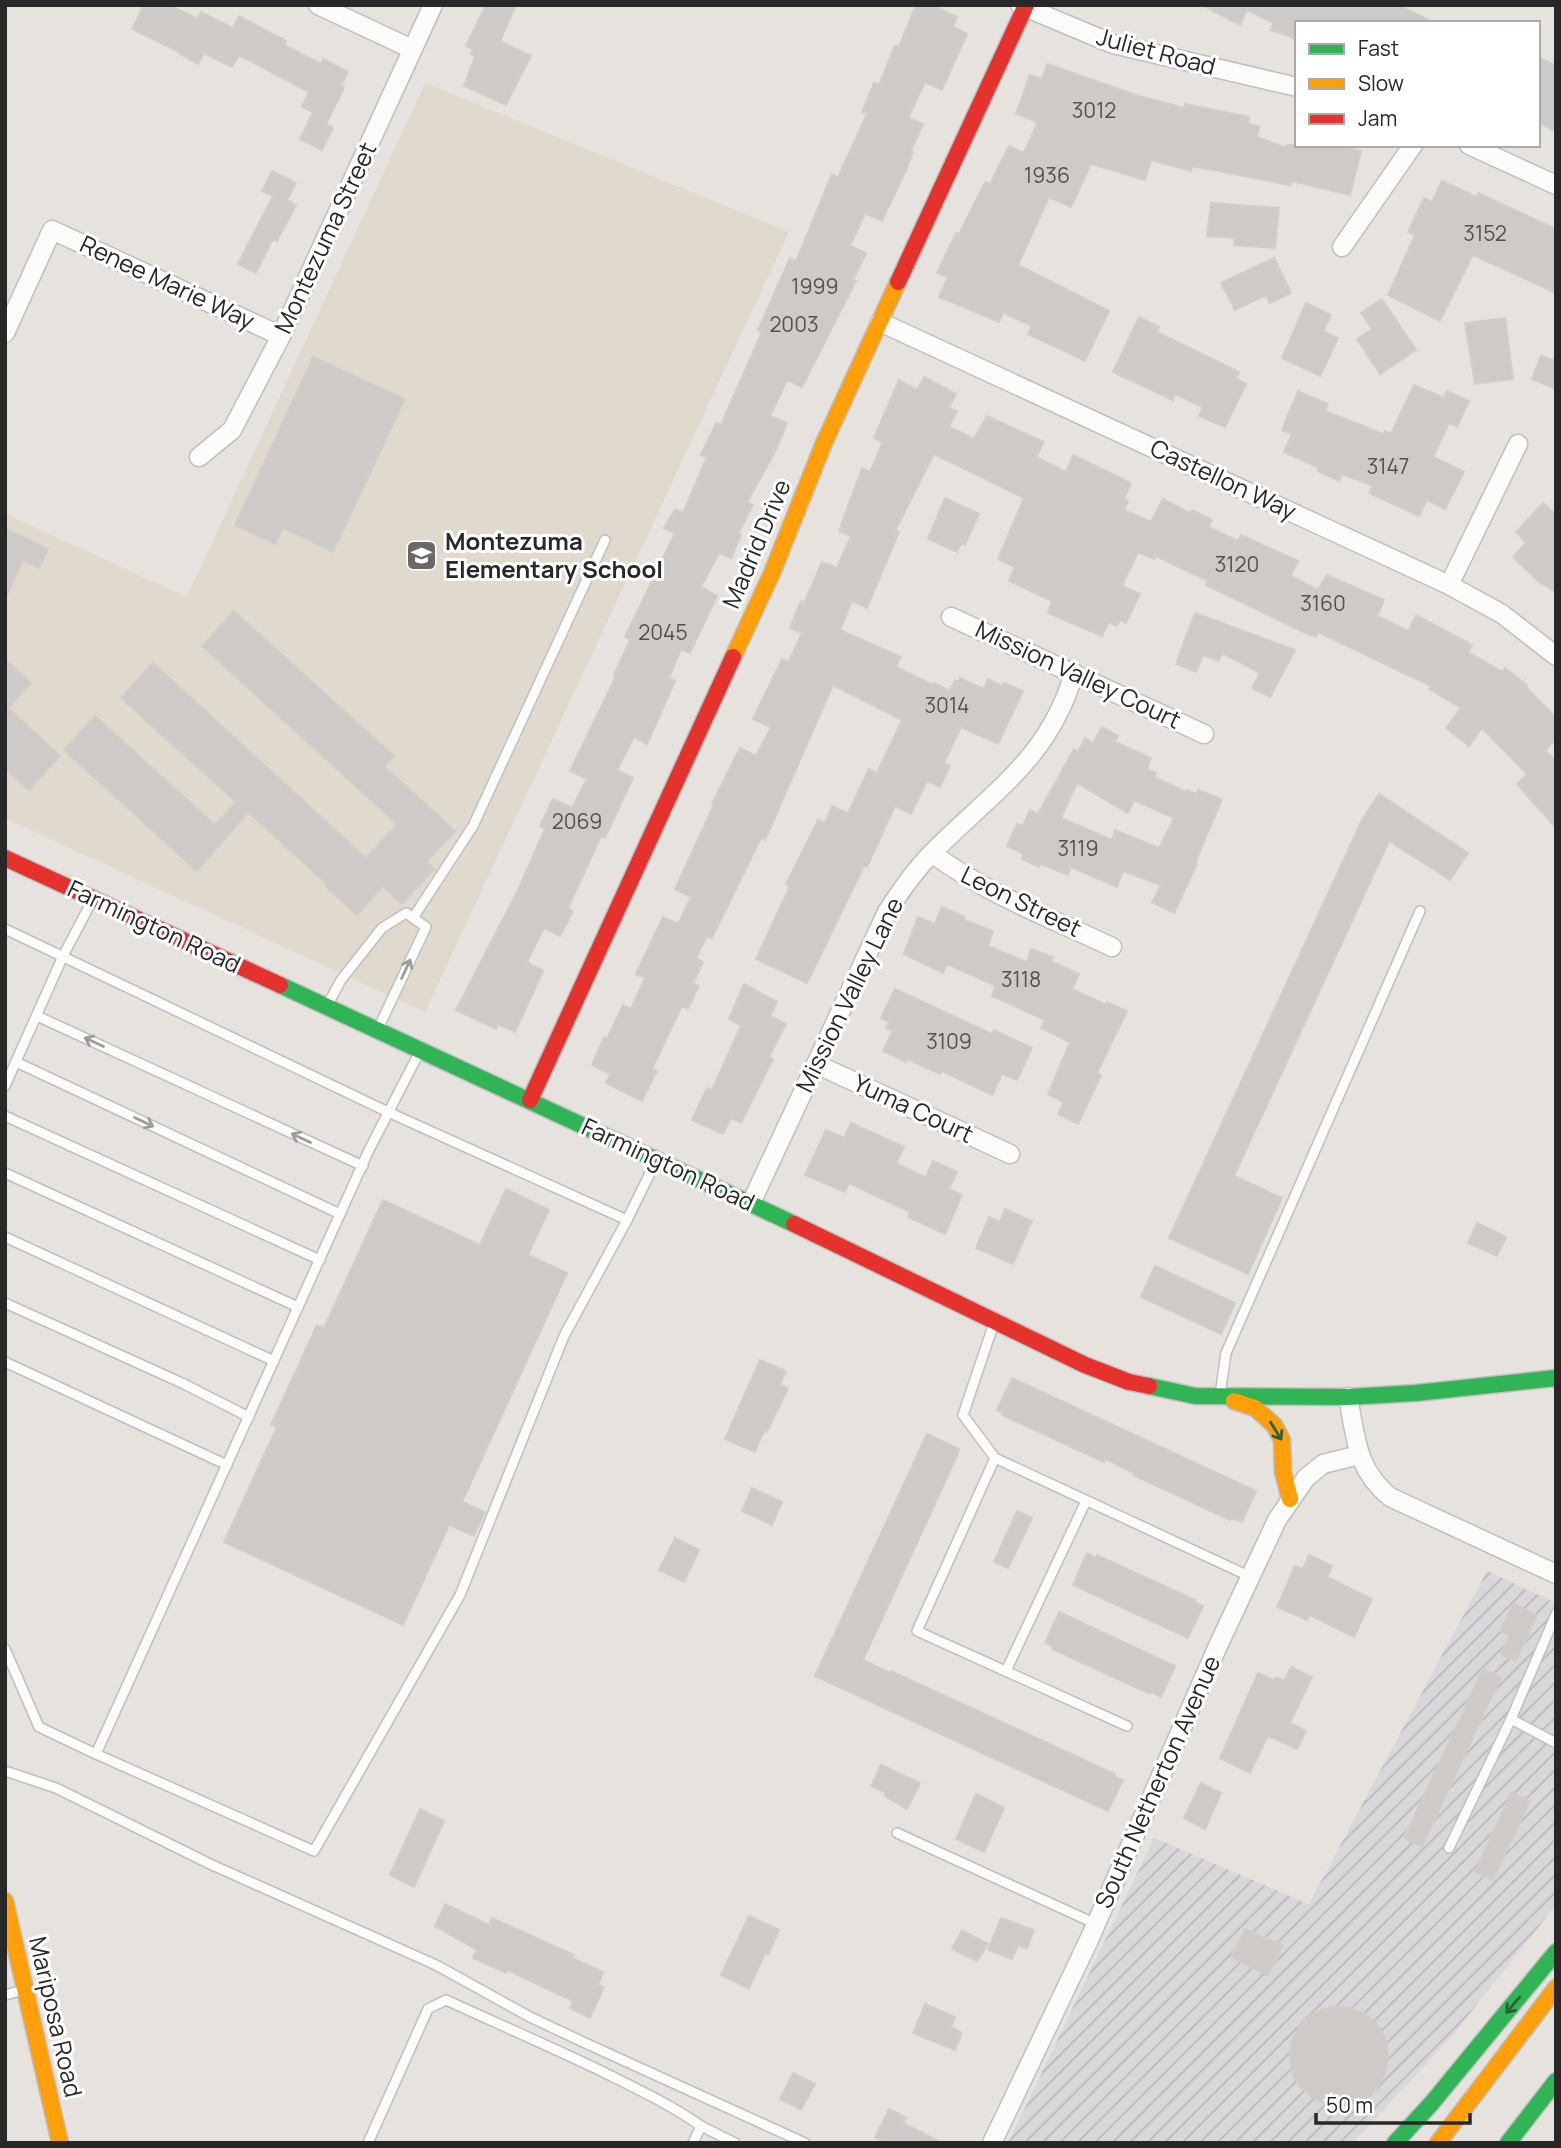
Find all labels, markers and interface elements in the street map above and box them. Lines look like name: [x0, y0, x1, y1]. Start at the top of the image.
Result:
street label: Juliet Road: [1093, 19, 1220, 82]
legend: [1295, 21, 1540, 147]
text: Fast: [1358, 34, 1399, 62]
text: Slow: [1358, 69, 1404, 97]
house number: 3012: [1072, 96, 1116, 124]
text: Jam: [1358, 104, 1397, 132]
street label: Montezuma Street: [266, 136, 383, 338]
house number: 1936: [1024, 161, 1070, 189]
house number: 3152: [1463, 219, 1507, 247]
street label: Renee Marie Way: [75, 227, 261, 337]
house number: 1999: [791, 272, 839, 300]
house number: 2003: [769, 310, 819, 338]
street label: Castellon Way: [1145, 430, 1302, 527]
house number: 3147: [1367, 452, 1409, 480]
street label: Madrid Drive: [714, 474, 798, 613]
place label: Montezuma Elementary School: [445, 524, 663, 585]
school or university icon: Montezuma Elementary School: [405, 539, 439, 573]
house number: 3120: [1215, 550, 1259, 578]
house number: 3160: [1300, 589, 1346, 617]
street label: Mission Valley Court: [971, 612, 1187, 736]
house number: 2045: [638, 618, 688, 646]
house number: 3014: [925, 691, 970, 719]
house number: 2069: [552, 807, 602, 835]
house number: 3119: [1057, 834, 1099, 862]
street label: Leon Street: [956, 857, 1087, 944]
street label: Farmington Road: [63, 871, 246, 980]
street label: Mission Valley Lane: [787, 891, 910, 1097]
one-way arrow: [400, 959, 413, 980]
house number: 3118: [1001, 965, 1041, 993]
house number: 3109: [926, 1027, 972, 1055]
one-way arrow: [84, 1035, 105, 1048]
street label: Yuma Court: [848, 1065, 979, 1150]
street label: Farmington Road: [577, 1109, 760, 1218]
one-way arrow: [133, 1116, 155, 1129]
one-way arrow: [291, 1131, 312, 1144]
one-way arrow: [1268, 1421, 1283, 1440]
street label: South Netherton Avenue: [1086, 1650, 1227, 1913]
street label: Mariposa Road: [22, 1933, 91, 2100]
one-way arrow: [1505, 1996, 1521, 2014]
scale bar: [1316, 2082, 1470, 2126]
text: 50 m: [1326, 2091, 1373, 2119]

